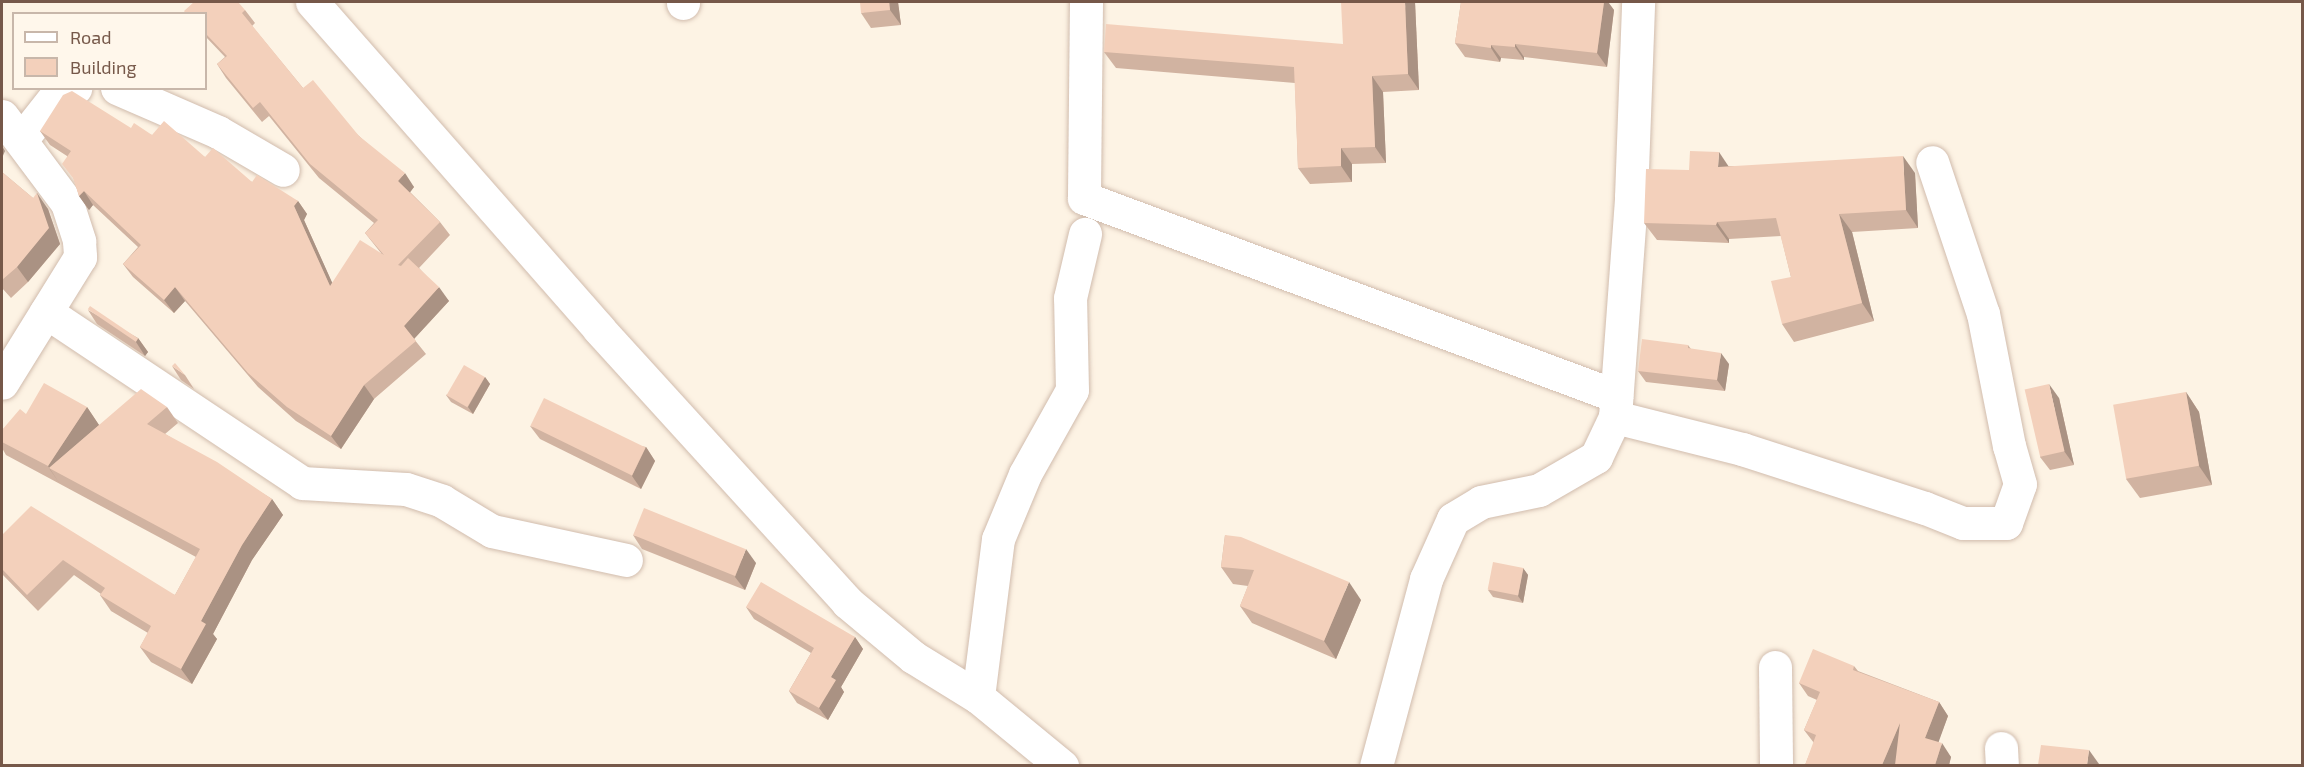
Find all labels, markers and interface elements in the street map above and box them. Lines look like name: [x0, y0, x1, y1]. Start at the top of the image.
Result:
legend: [12, 12, 207, 90]
text: Road: [70, 26, 111, 48]
text: Building: [70, 56, 137, 78]

